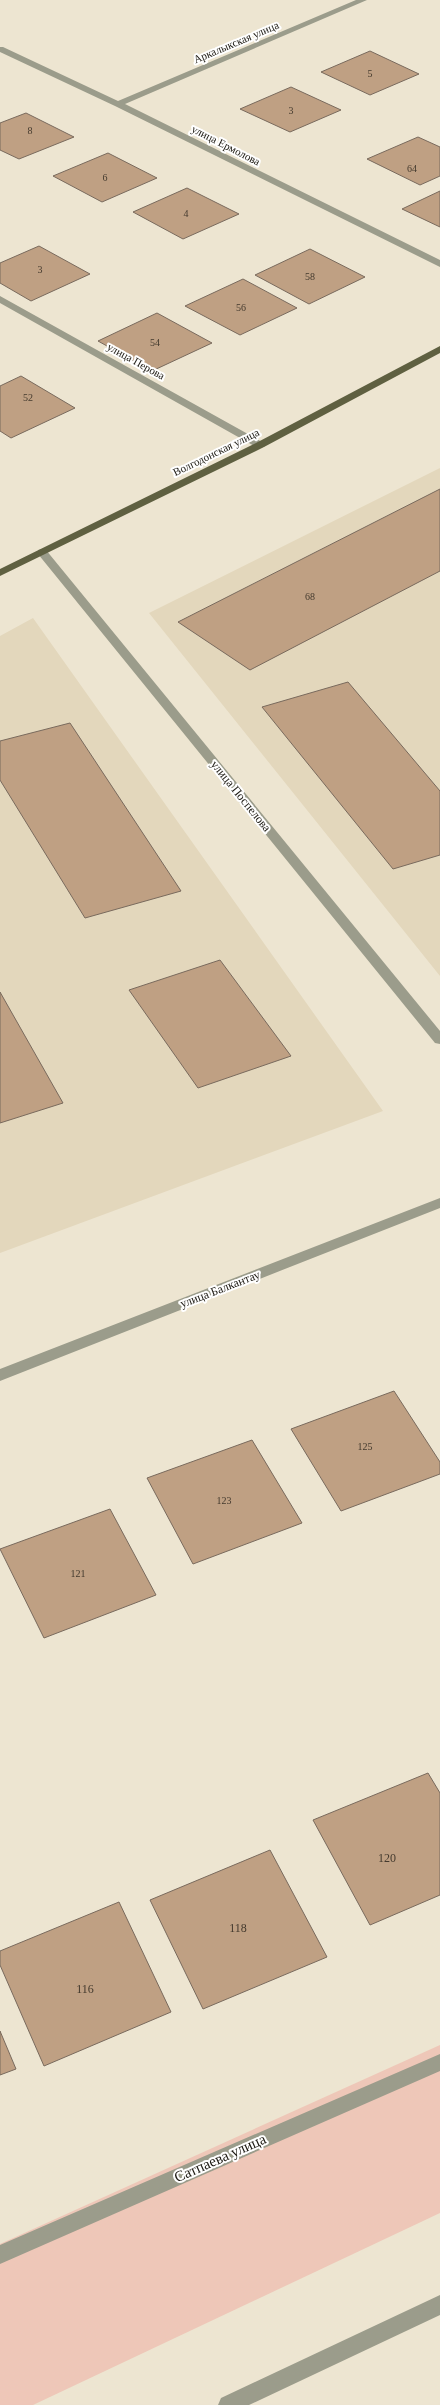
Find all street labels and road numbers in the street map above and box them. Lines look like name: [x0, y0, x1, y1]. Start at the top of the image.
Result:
street label: Аркалыкская улица: [192, 19, 281, 65]
street label: улица Ермолова: [190, 123, 262, 167]
street label: улица Перова: [105, 340, 167, 382]
street label: Волгодонская улица: [171, 426, 261, 478]
street label: улица Поспелова: [208, 758, 274, 835]
street label: улица Балкантау: [178, 1267, 262, 1311]
street label: Сатпаева улица: [172, 2131, 269, 2185]

